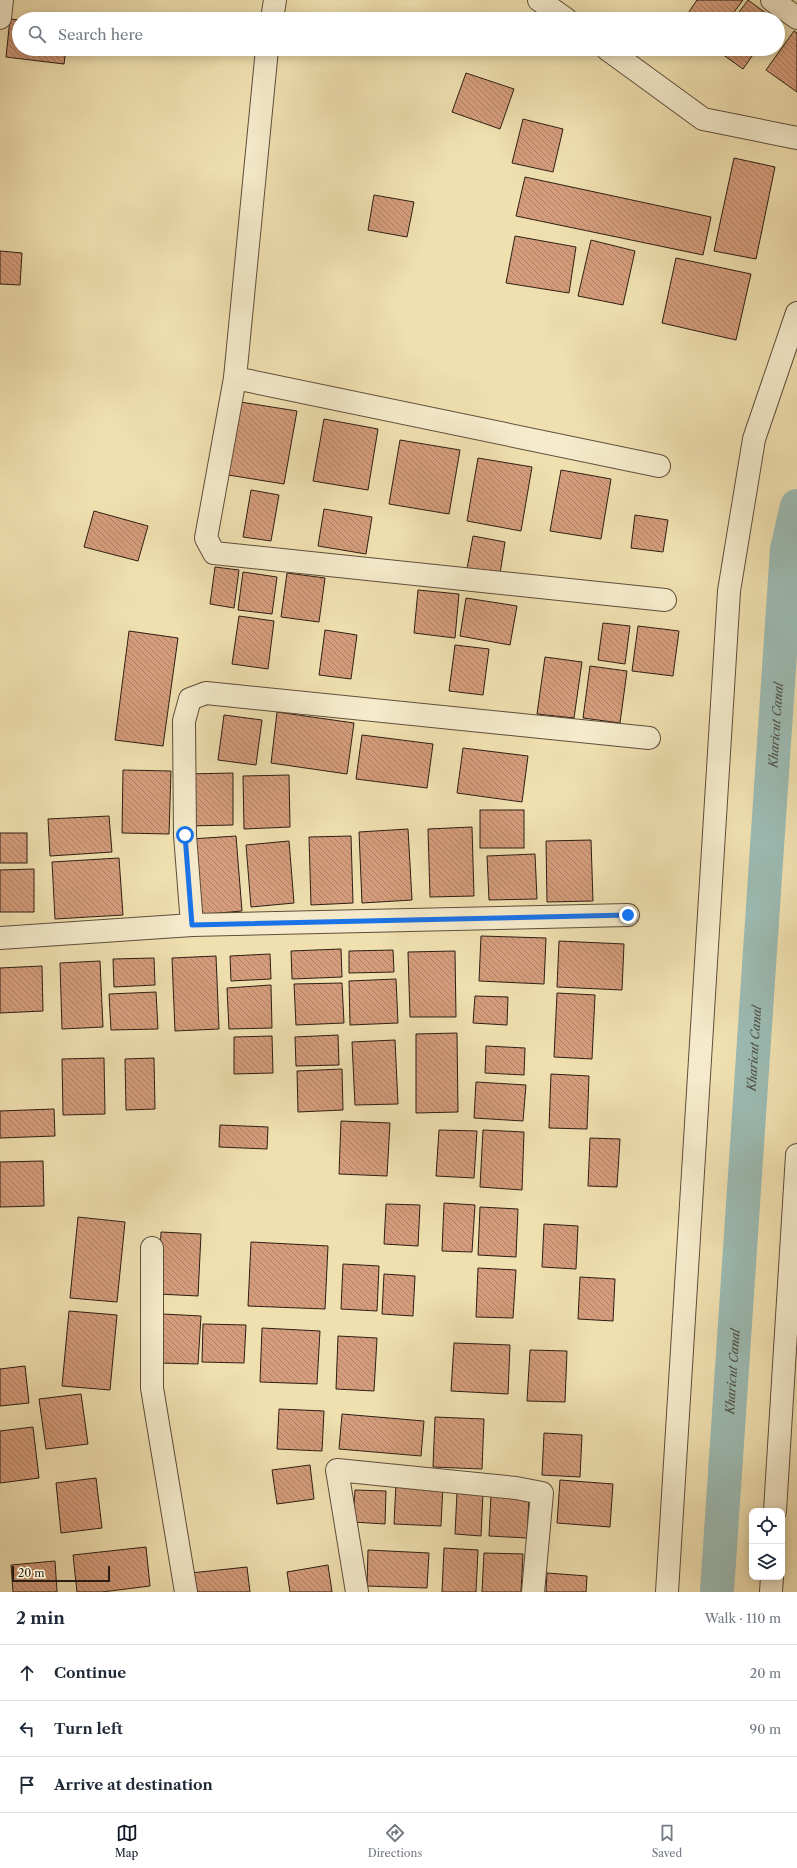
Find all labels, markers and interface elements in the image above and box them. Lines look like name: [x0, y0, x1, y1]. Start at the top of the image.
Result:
search box: [12, 12, 785, 56]
icon: search: [26, 23, 48, 45]
text: Search here: [58, 25, 143, 44]
water label: Kharicut Canal: [765, 681, 786, 769]
route start: [176, 826, 194, 844]
route end: [619, 906, 637, 924]
water label: Kharicut Canal: [743, 1004, 764, 1092]
water label: Kharicut Canal: [721, 1327, 742, 1416]
map controls: [749, 1508, 785, 1580]
button: locate: [749, 1508, 785, 1544]
button: layers: [749, 1544, 785, 1580]
scale bar: [12, 1564, 110, 1583]
text: 20 m: [18, 1566, 44, 1580]
text: 2 min: [16, 1608, 65, 1628]
text: Walk · 110 m: [705, 1610, 781, 1626]
icon: ahead: [16, 1662, 38, 1684]
text: Continue: [54, 1663, 126, 1682]
text: 20 m: [750, 1665, 781, 1681]
icon: left: [16, 1718, 38, 1740]
text: Turn left: [54, 1719, 123, 1738]
text: 90 m: [750, 1721, 781, 1737]
icon: arrive: [16, 1774, 38, 1796]
text: Arrive at destination: [54, 1775, 213, 1794]
tab: Map: [115, 1822, 138, 1860]
tab: Directions: [368, 1822, 422, 1860]
tab: Saved: [652, 1822, 682, 1860]

